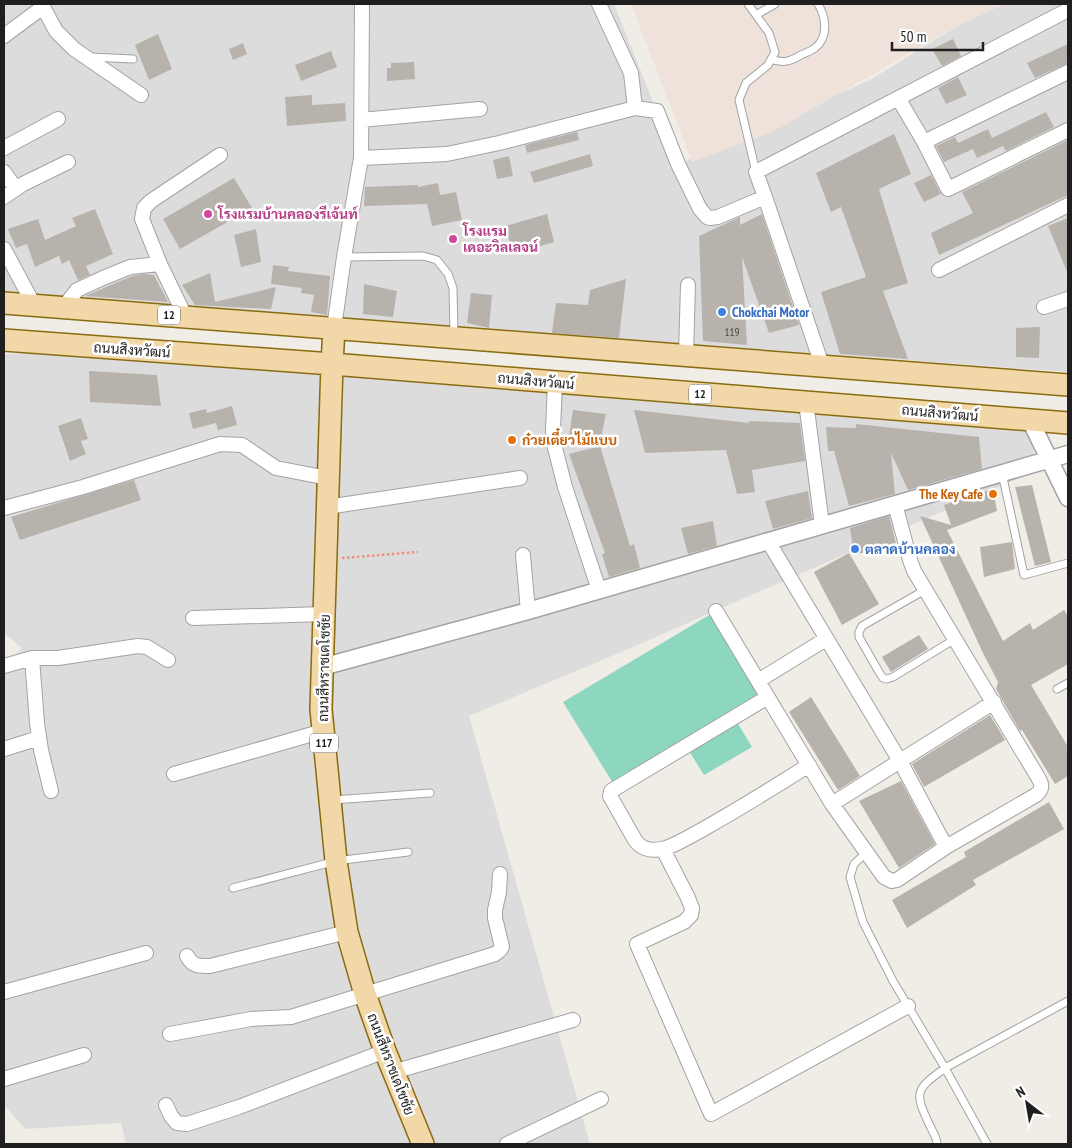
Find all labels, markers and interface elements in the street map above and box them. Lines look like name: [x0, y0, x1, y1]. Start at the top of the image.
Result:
scale bar: [892, 20, 983, 52]
text: 50 m: [900, 27, 926, 46]
place label: โรงแรมบ้านคลองรีเจ้นท์: [217, 205, 359, 223]
marker: โรงแรมบ้านคลองรีเจ้นท์: [202, 208, 214, 220]
place label: โรงแรม เดอะวิลเลจน์: [462, 222, 539, 256]
marker: โรงแรม เดอะวิลเลจน์: [447, 233, 459, 245]
place label: Chokchai Motor: [732, 303, 810, 321]
road number: 12: [158, 306, 180, 324]
marker: Chokchai Motor: [716, 306, 728, 318]
house number: 119: [725, 325, 739, 339]
street label: ถนนสิงหวัฒน์: [93, 338, 171, 362]
street label: ถนนสิงหวัฒน์: [497, 369, 575, 393]
road number: 12: [689, 384, 711, 404]
street label: ถนนสิงหวัฒน์: [901, 401, 979, 425]
place label: ก๋วยเตี๋ยวไม้แบบ: [522, 427, 617, 449]
marker: ก๋วยเตี๋ยวไม้แบบ: [506, 434, 518, 446]
place label: The Key Cafe: [919, 485, 983, 503]
marker: The Key Cafe: [987, 488, 999, 500]
place label: ตลาดบ้านคลอง: [865, 540, 956, 558]
marker: ตลาดบ้านคลอง: [849, 543, 861, 555]
street label: ถนนสีหราชเดโชชัย: [314, 614, 334, 722]
road number: 117: [310, 734, 338, 752]
street label: ถนนสีหราชเดโชชัย: [363, 1010, 419, 1118]
north arrow: [1002, 1078, 1052, 1128]
text: N: [1012, 1082, 1028, 1102]

